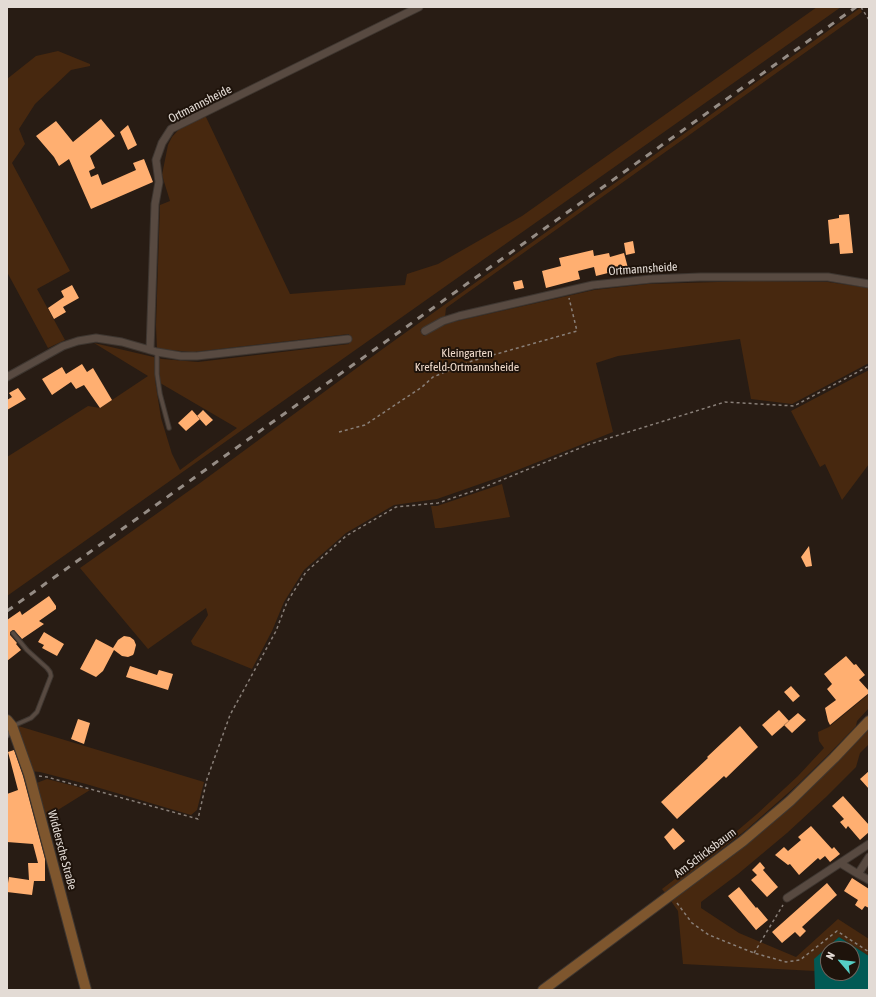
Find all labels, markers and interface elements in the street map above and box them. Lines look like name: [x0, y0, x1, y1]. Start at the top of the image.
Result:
street label: Ortmannsheide: [166, 82, 234, 126]
street label: Ortmannsheide: [608, 259, 678, 279]
park label: Kleingarten Krefeld-Ortmannsheide: [415, 346, 519, 374]
street label: Widdersche Straße: [44, 809, 80, 891]
street label: Am Schicksbaum: [671, 825, 739, 881]
north arrow: [820, 941, 860, 981]
text: N: [823, 950, 837, 962]

